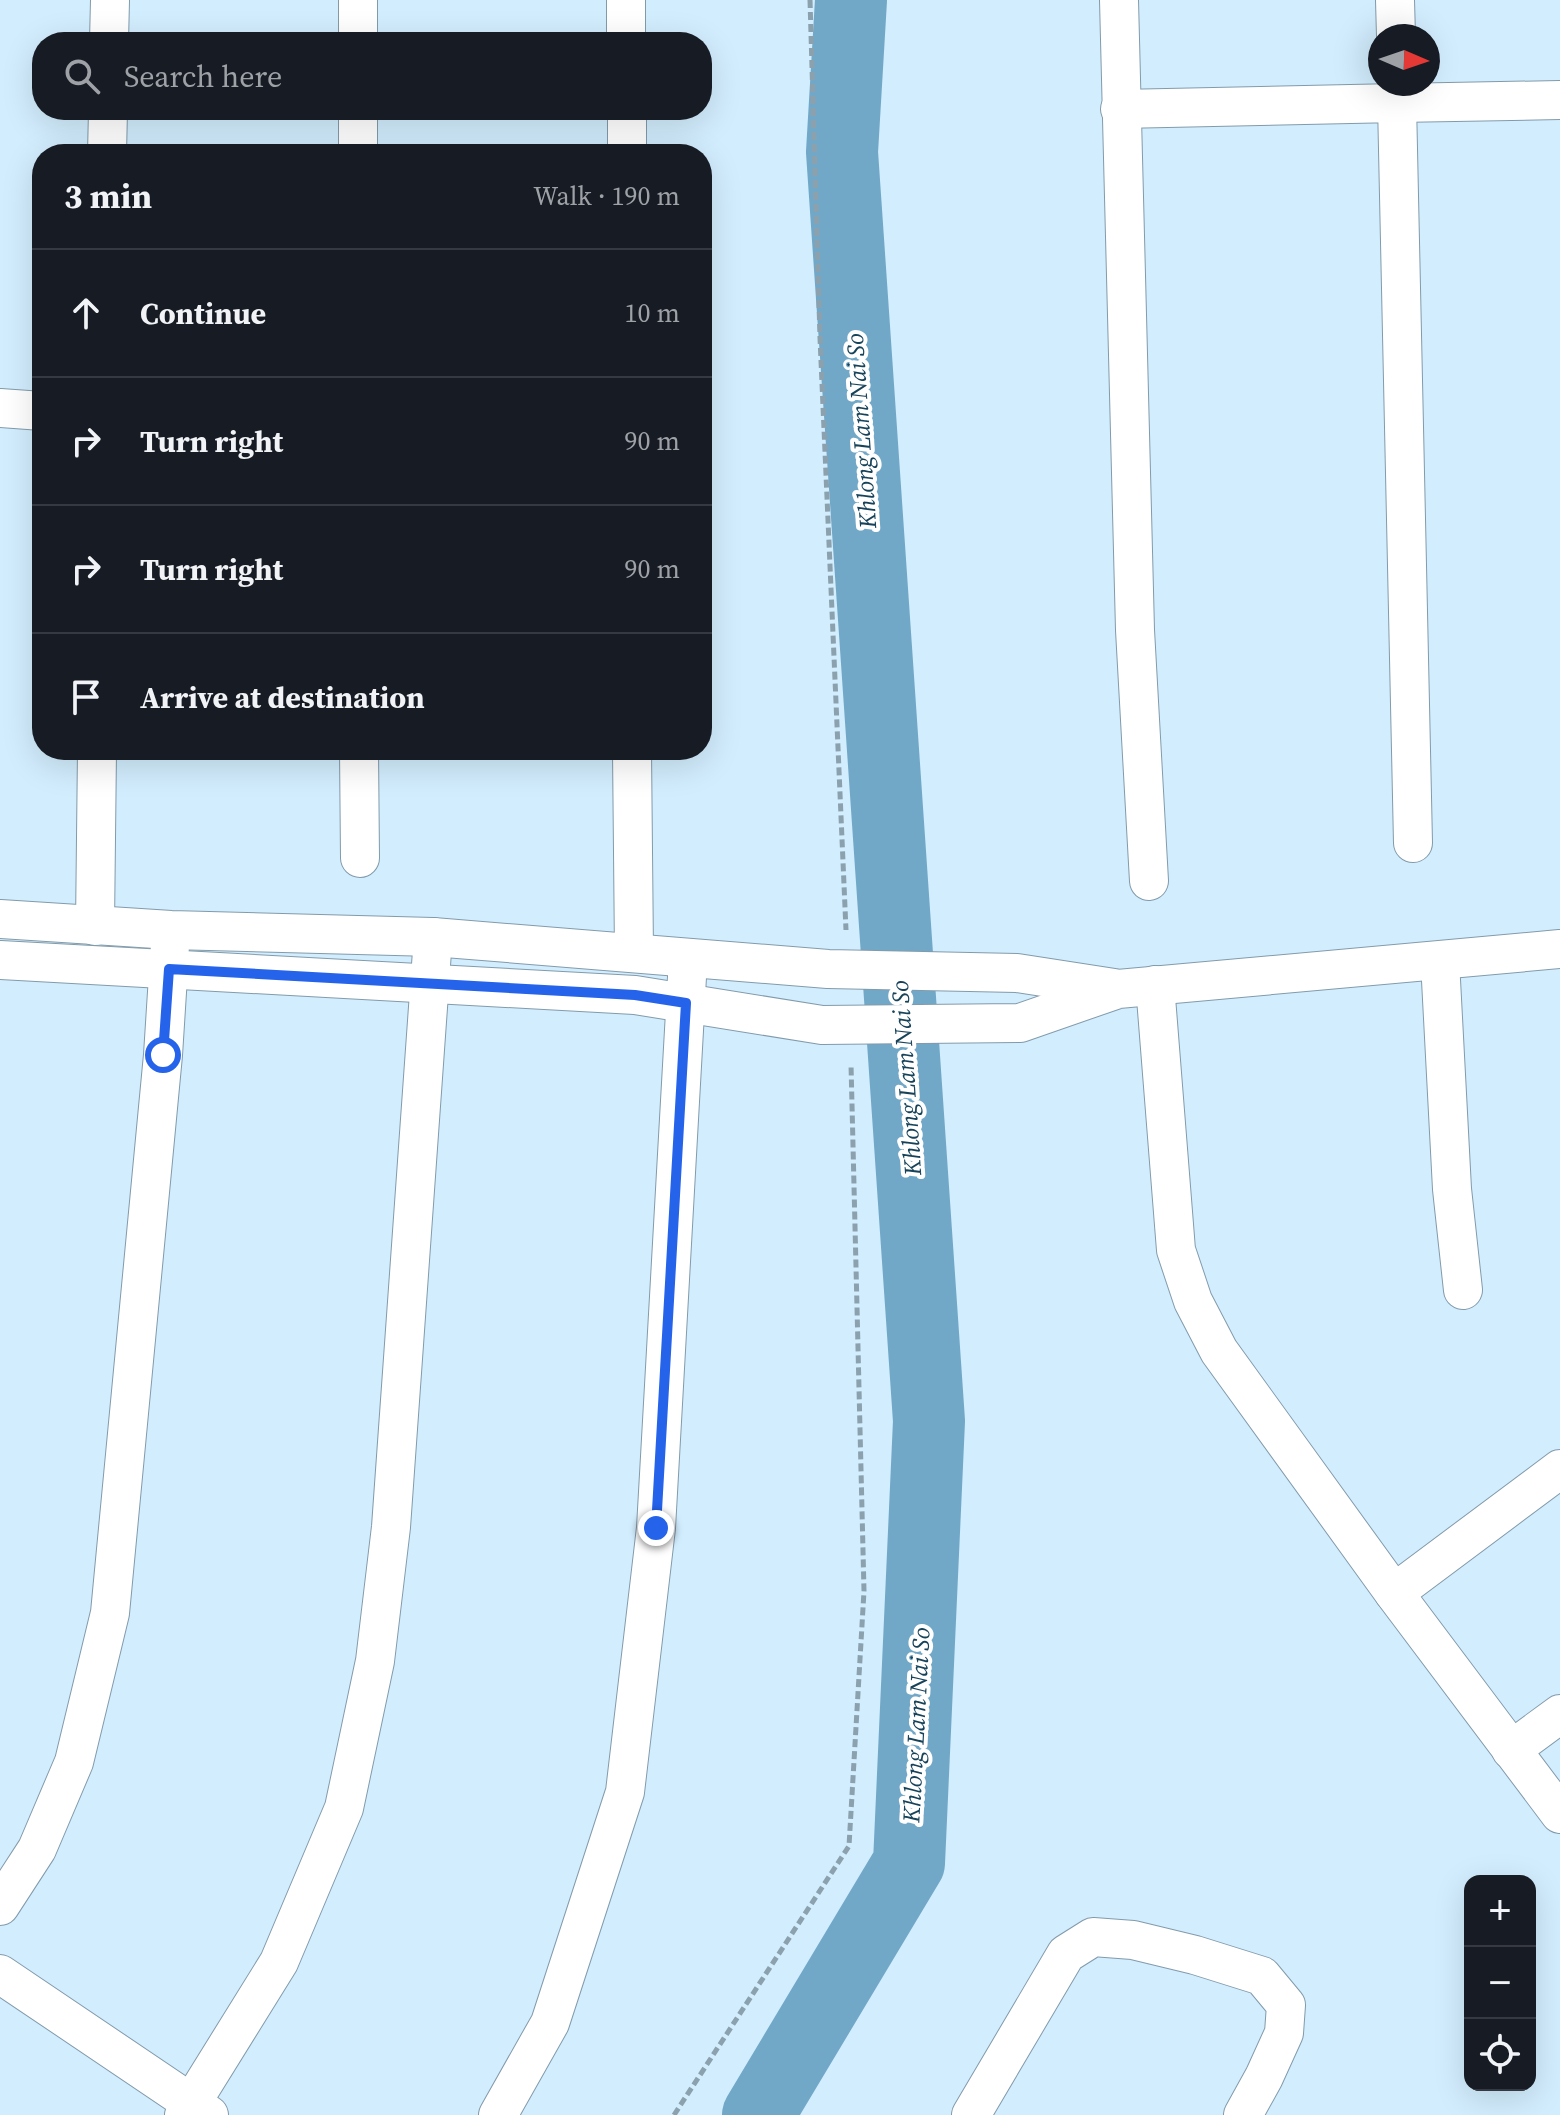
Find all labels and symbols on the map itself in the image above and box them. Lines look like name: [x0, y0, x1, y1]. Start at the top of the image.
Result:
north arrow: [1368, 24, 1440, 96]
water label: Khlong Lam Nai So: [838, 332, 884, 531]
water label: Khlong Lam Nai So: [883, 979, 929, 1178]
route start: [145, 1037, 181, 1073]
route end: [638, 1510, 674, 1546]
water label: Khlong Lam Nai So: [894, 1626, 938, 1824]

